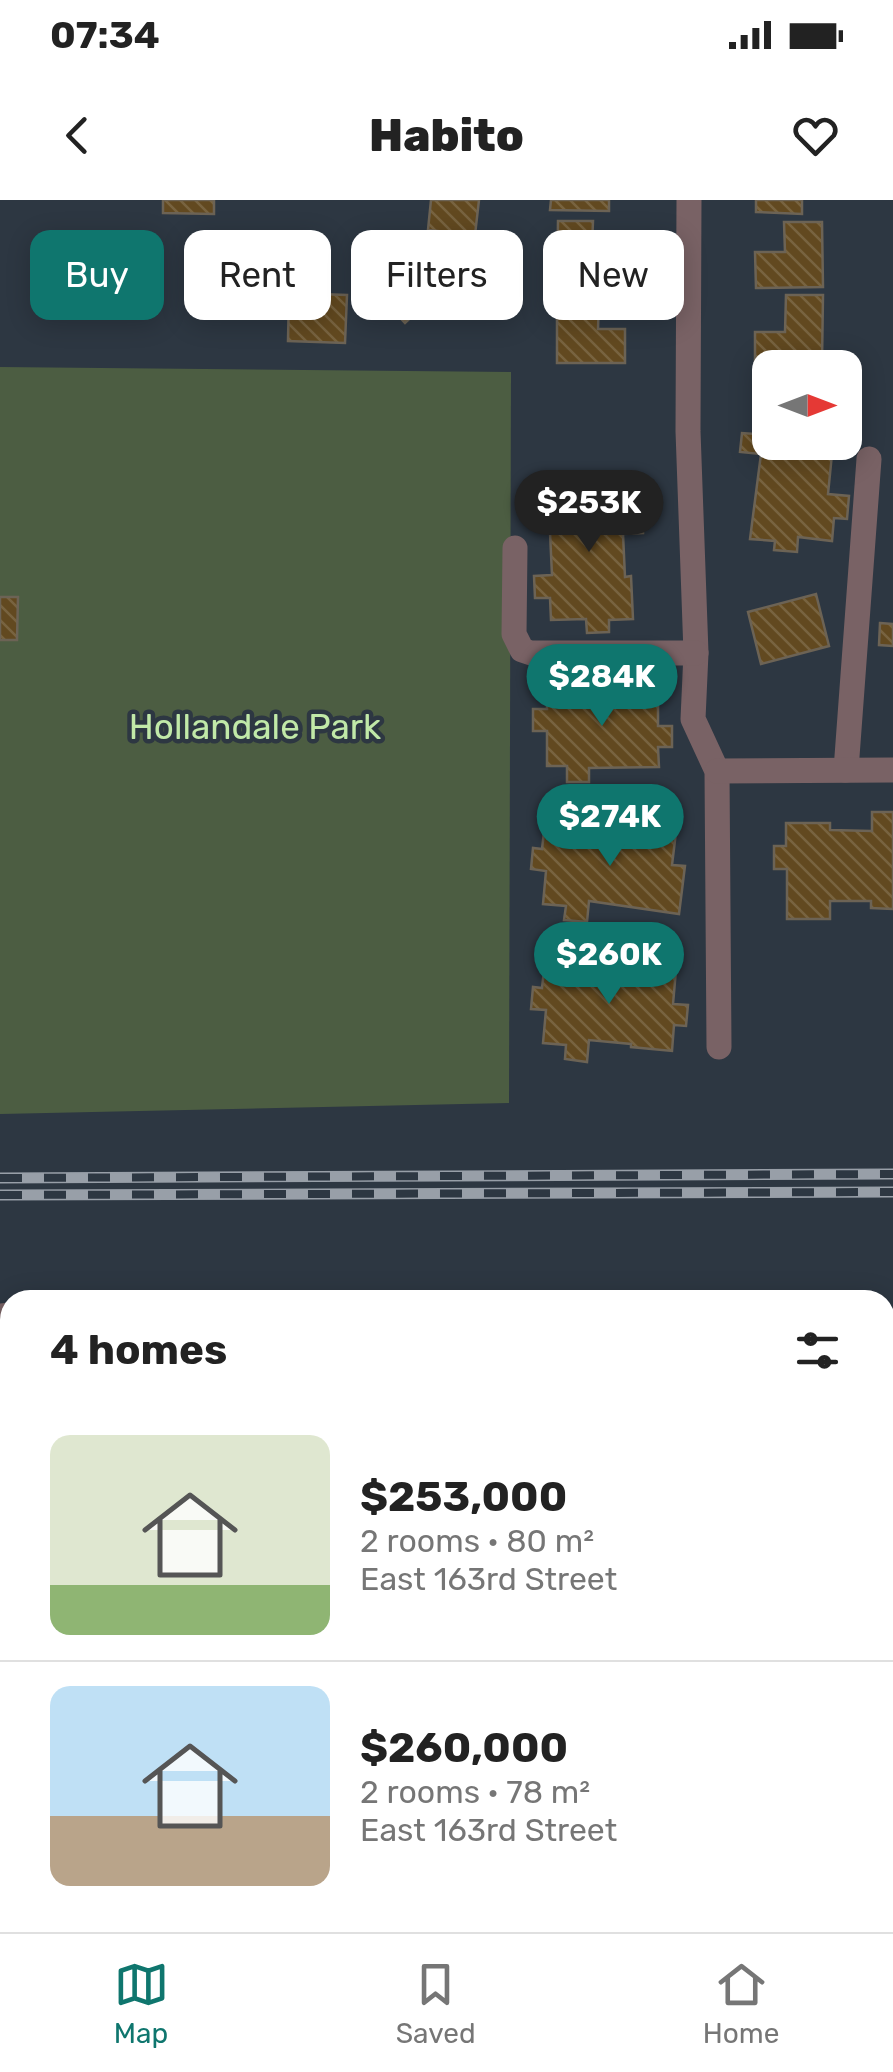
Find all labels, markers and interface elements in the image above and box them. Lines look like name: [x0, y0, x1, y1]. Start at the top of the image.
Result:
text: 07:34: [50, 12, 160, 58]
icon: back: [50, 108, 105, 163]
icon: heart: [788, 108, 843, 163]
text: Habito: [369, 109, 524, 162]
chip: Buy: [30, 230, 164, 320]
chip: Rent: [184, 230, 331, 320]
chip: Filters: [351, 230, 523, 320]
chip: New: [543, 230, 684, 320]
north arrow: [752, 350, 862, 460]
map controls: [752, 350, 862, 460]
pin: $253K: [519, 470, 659, 555]
text: $253K: [536, 483, 642, 521]
pin: $284K: [532, 644, 672, 729]
text: $284K: [549, 657, 655, 695]
park label: Hollandale Park: [129, 706, 381, 748]
pin: $274K: [540, 784, 680, 869]
text: $274K: [559, 797, 661, 835]
pin: $260K: [539, 922, 679, 1007]
text: $260K: [556, 935, 662, 973]
icon: filters: [790, 1323, 845, 1378]
text: 4 homes: [50, 1325, 227, 1375]
text: $253,000: [360, 1472, 567, 1522]
icon: home: [130, 1475, 250, 1595]
text: 2 rooms · 80 m²: [360, 1522, 594, 1560]
text: East 163rd Street: [360, 1560, 617, 1598]
text: $260,000: [360, 1723, 568, 1773]
icon: home: [130, 1726, 250, 1846]
text: 2 rooms · 78 m²: [360, 1773, 590, 1811]
text: East 163rd Street: [360, 1811, 617, 1849]
tab: Map: [114, 1957, 169, 2050]
tab: Saved: [396, 1957, 476, 2050]
tab: Home: [703, 1957, 779, 2050]

